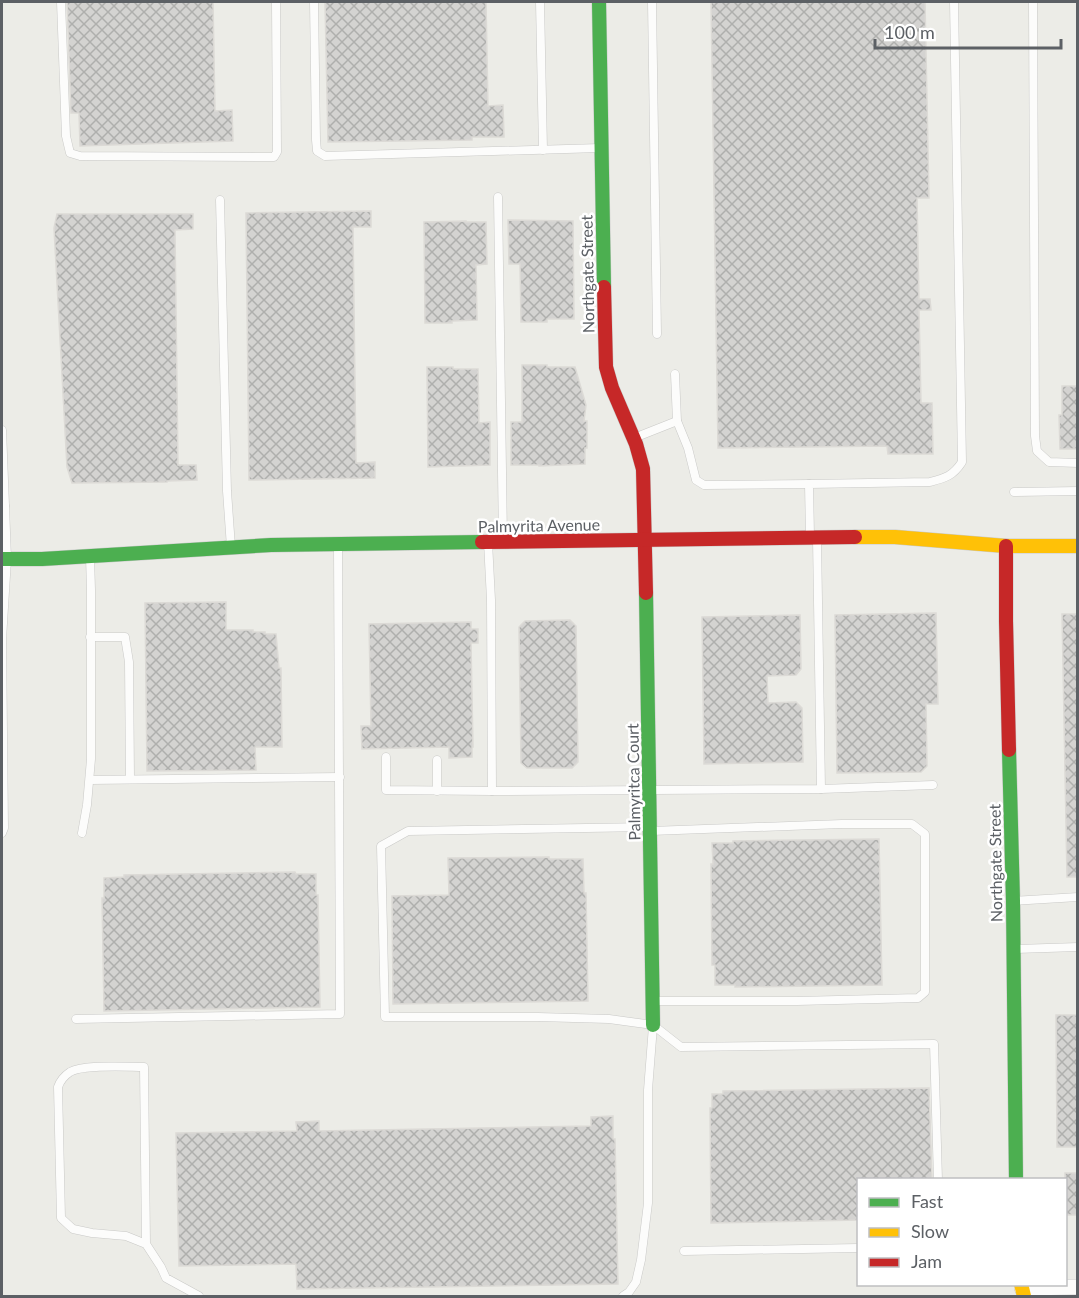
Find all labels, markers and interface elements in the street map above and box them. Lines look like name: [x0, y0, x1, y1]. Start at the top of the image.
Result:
scale bar: [875, 12, 1061, 50]
text: 100 m: [884, 21, 935, 43]
street label: Northgate Street: [576, 215, 598, 333]
street label: Palmyrita Avenue: [478, 514, 600, 536]
street label: Palmyritca Court: [622, 723, 644, 841]
street label: Northgate Street: [984, 804, 1006, 922]
legend: [857, 1178, 1067, 1286]
text: Fast: [911, 1190, 944, 1212]
text: Slow: [911, 1220, 949, 1242]
text: Jam: [911, 1250, 942, 1272]

